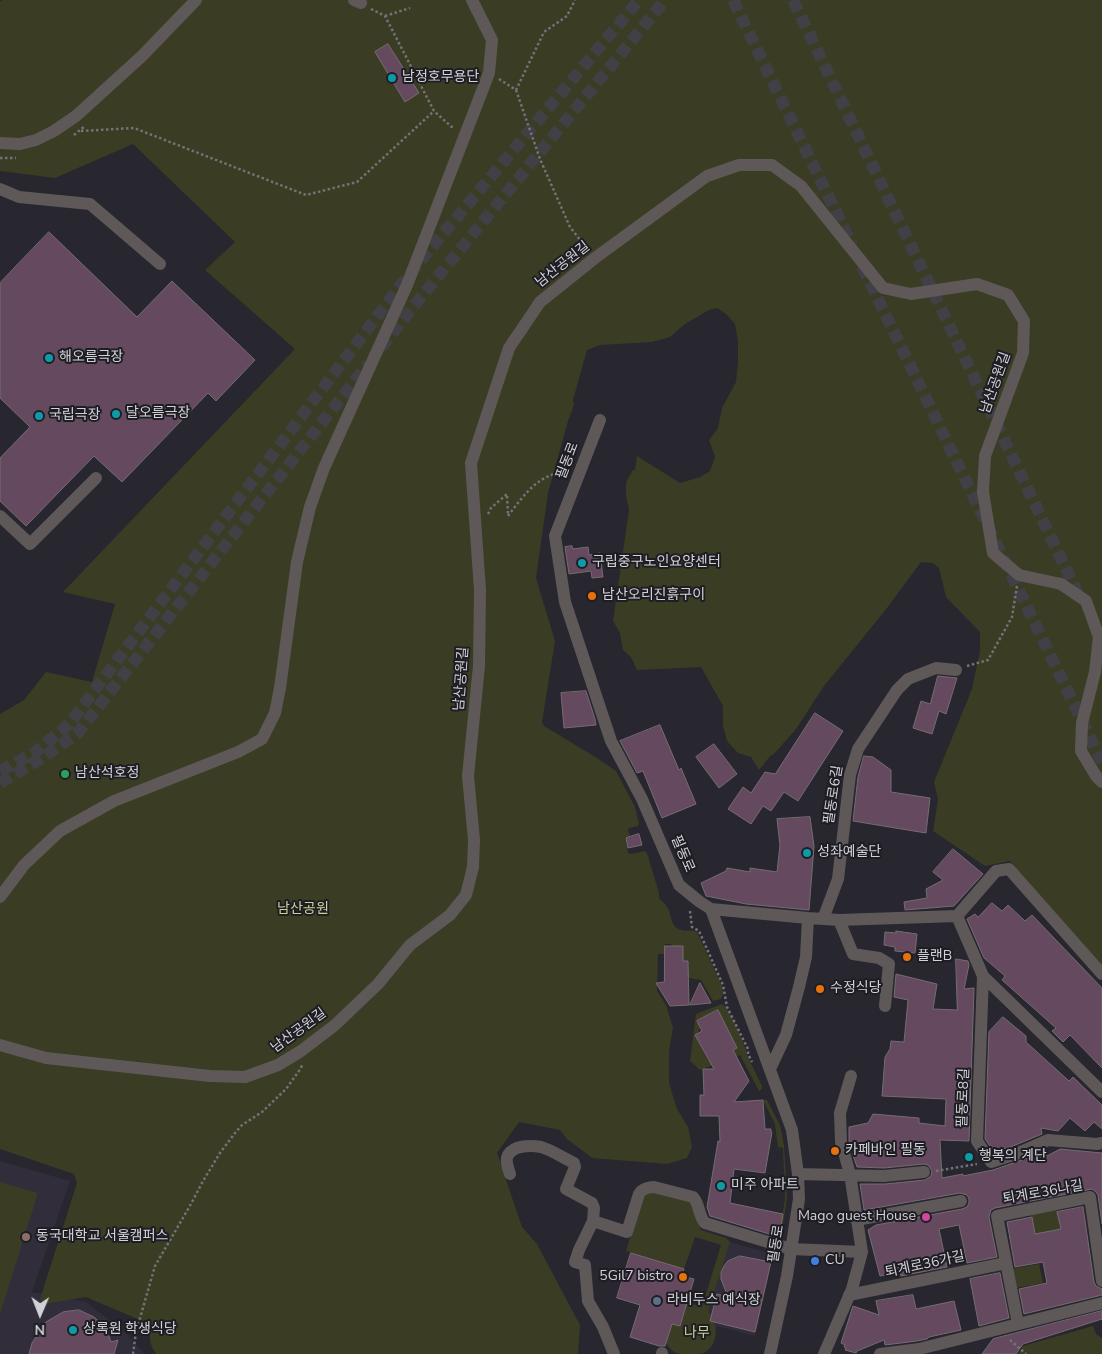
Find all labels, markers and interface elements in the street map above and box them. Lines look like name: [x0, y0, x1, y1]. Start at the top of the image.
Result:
place label: 남정호무용단: [402, 70, 479, 86]
marker: 남정호무용단: [386, 72, 398, 84]
street label: 남산공원길: [532, 239, 594, 291]
place label: 해오름극장: [59, 350, 123, 366]
street label: 남산공원길: [977, 350, 1015, 416]
marker: 해오름극장: [43, 352, 55, 364]
place label: 달오름극장: [126, 406, 190, 422]
place label: 국립극장: [49, 408, 101, 424]
marker: 달오름극장: [110, 408, 122, 420]
marker: 국립극장: [33, 410, 45, 422]
street label: 필동로: [553, 440, 583, 482]
place label: 구립중구노인요양센터: [592, 555, 721, 571]
marker: 구립중구노인요양센터: [576, 557, 588, 569]
place label: 남산오리진흙구이: [602, 588, 705, 604]
marker: 남산오리진흙구이: [586, 590, 598, 602]
street label: 남산공원길: [451, 646, 473, 712]
street label: 필동로6길: [821, 764, 847, 826]
place label: 남산석호정: [75, 766, 139, 782]
marker: 남산석호정: [59, 768, 71, 780]
street label: 필동로: [667, 833, 697, 875]
place label: 성좌예술단: [817, 845, 881, 861]
marker: 성좌예술단: [801, 847, 813, 859]
park label: 남산공원: [277, 902, 329, 918]
place label: 플랜B: [917, 949, 952, 965]
marker: 플랜B: [901, 951, 913, 963]
place label: 수정식당: [830, 981, 882, 997]
marker: 수정식당: [814, 983, 826, 995]
street label: 남산공원길: [268, 1005, 330, 1057]
street label: 필동로8길: [955, 1068, 973, 1128]
place label: 카페바인 필동: [845, 1143, 926, 1159]
marker: 카페바인 필동: [829, 1145, 841, 1157]
place label: 행복의 계단: [979, 1149, 1047, 1165]
marker: 행복의 계단: [963, 1151, 975, 1163]
place label: 미주 아파트: [731, 1178, 799, 1194]
street label: 퇴계로36나길: [1002, 1178, 1084, 1208]
marker: 미주 아파트: [715, 1180, 727, 1192]
place label: Mago guest House: [798, 1209, 916, 1225]
marker: Mago guest House: [920, 1211, 932, 1223]
street label: 필동로: [766, 1224, 788, 1264]
place label: 동국대학교 서울캠퍼스: [36, 1229, 168, 1245]
marker: 동국대학교 서울캠퍼스: [20, 1231, 32, 1243]
street label: 퇴계로36가길: [884, 1248, 966, 1282]
place label: CU: [825, 1253, 845, 1269]
marker: CU: [809, 1255, 821, 1267]
place label: 5Gil7 bistro: [599, 1269, 673, 1285]
marker: 5Gil7 bistro: [677, 1271, 689, 1283]
north arrow: [15, 1289, 65, 1339]
place label: 라비두스 예식장: [667, 1293, 761, 1309]
marker: 라비두스 예식장: [651, 1295, 663, 1307]
text: N: [34, 1320, 45, 1339]
place label: 상록원 학생식당: [83, 1322, 177, 1338]
marker: 상록원 학생식당: [67, 1324, 79, 1336]
park label: 나무: [684, 1326, 710, 1342]

